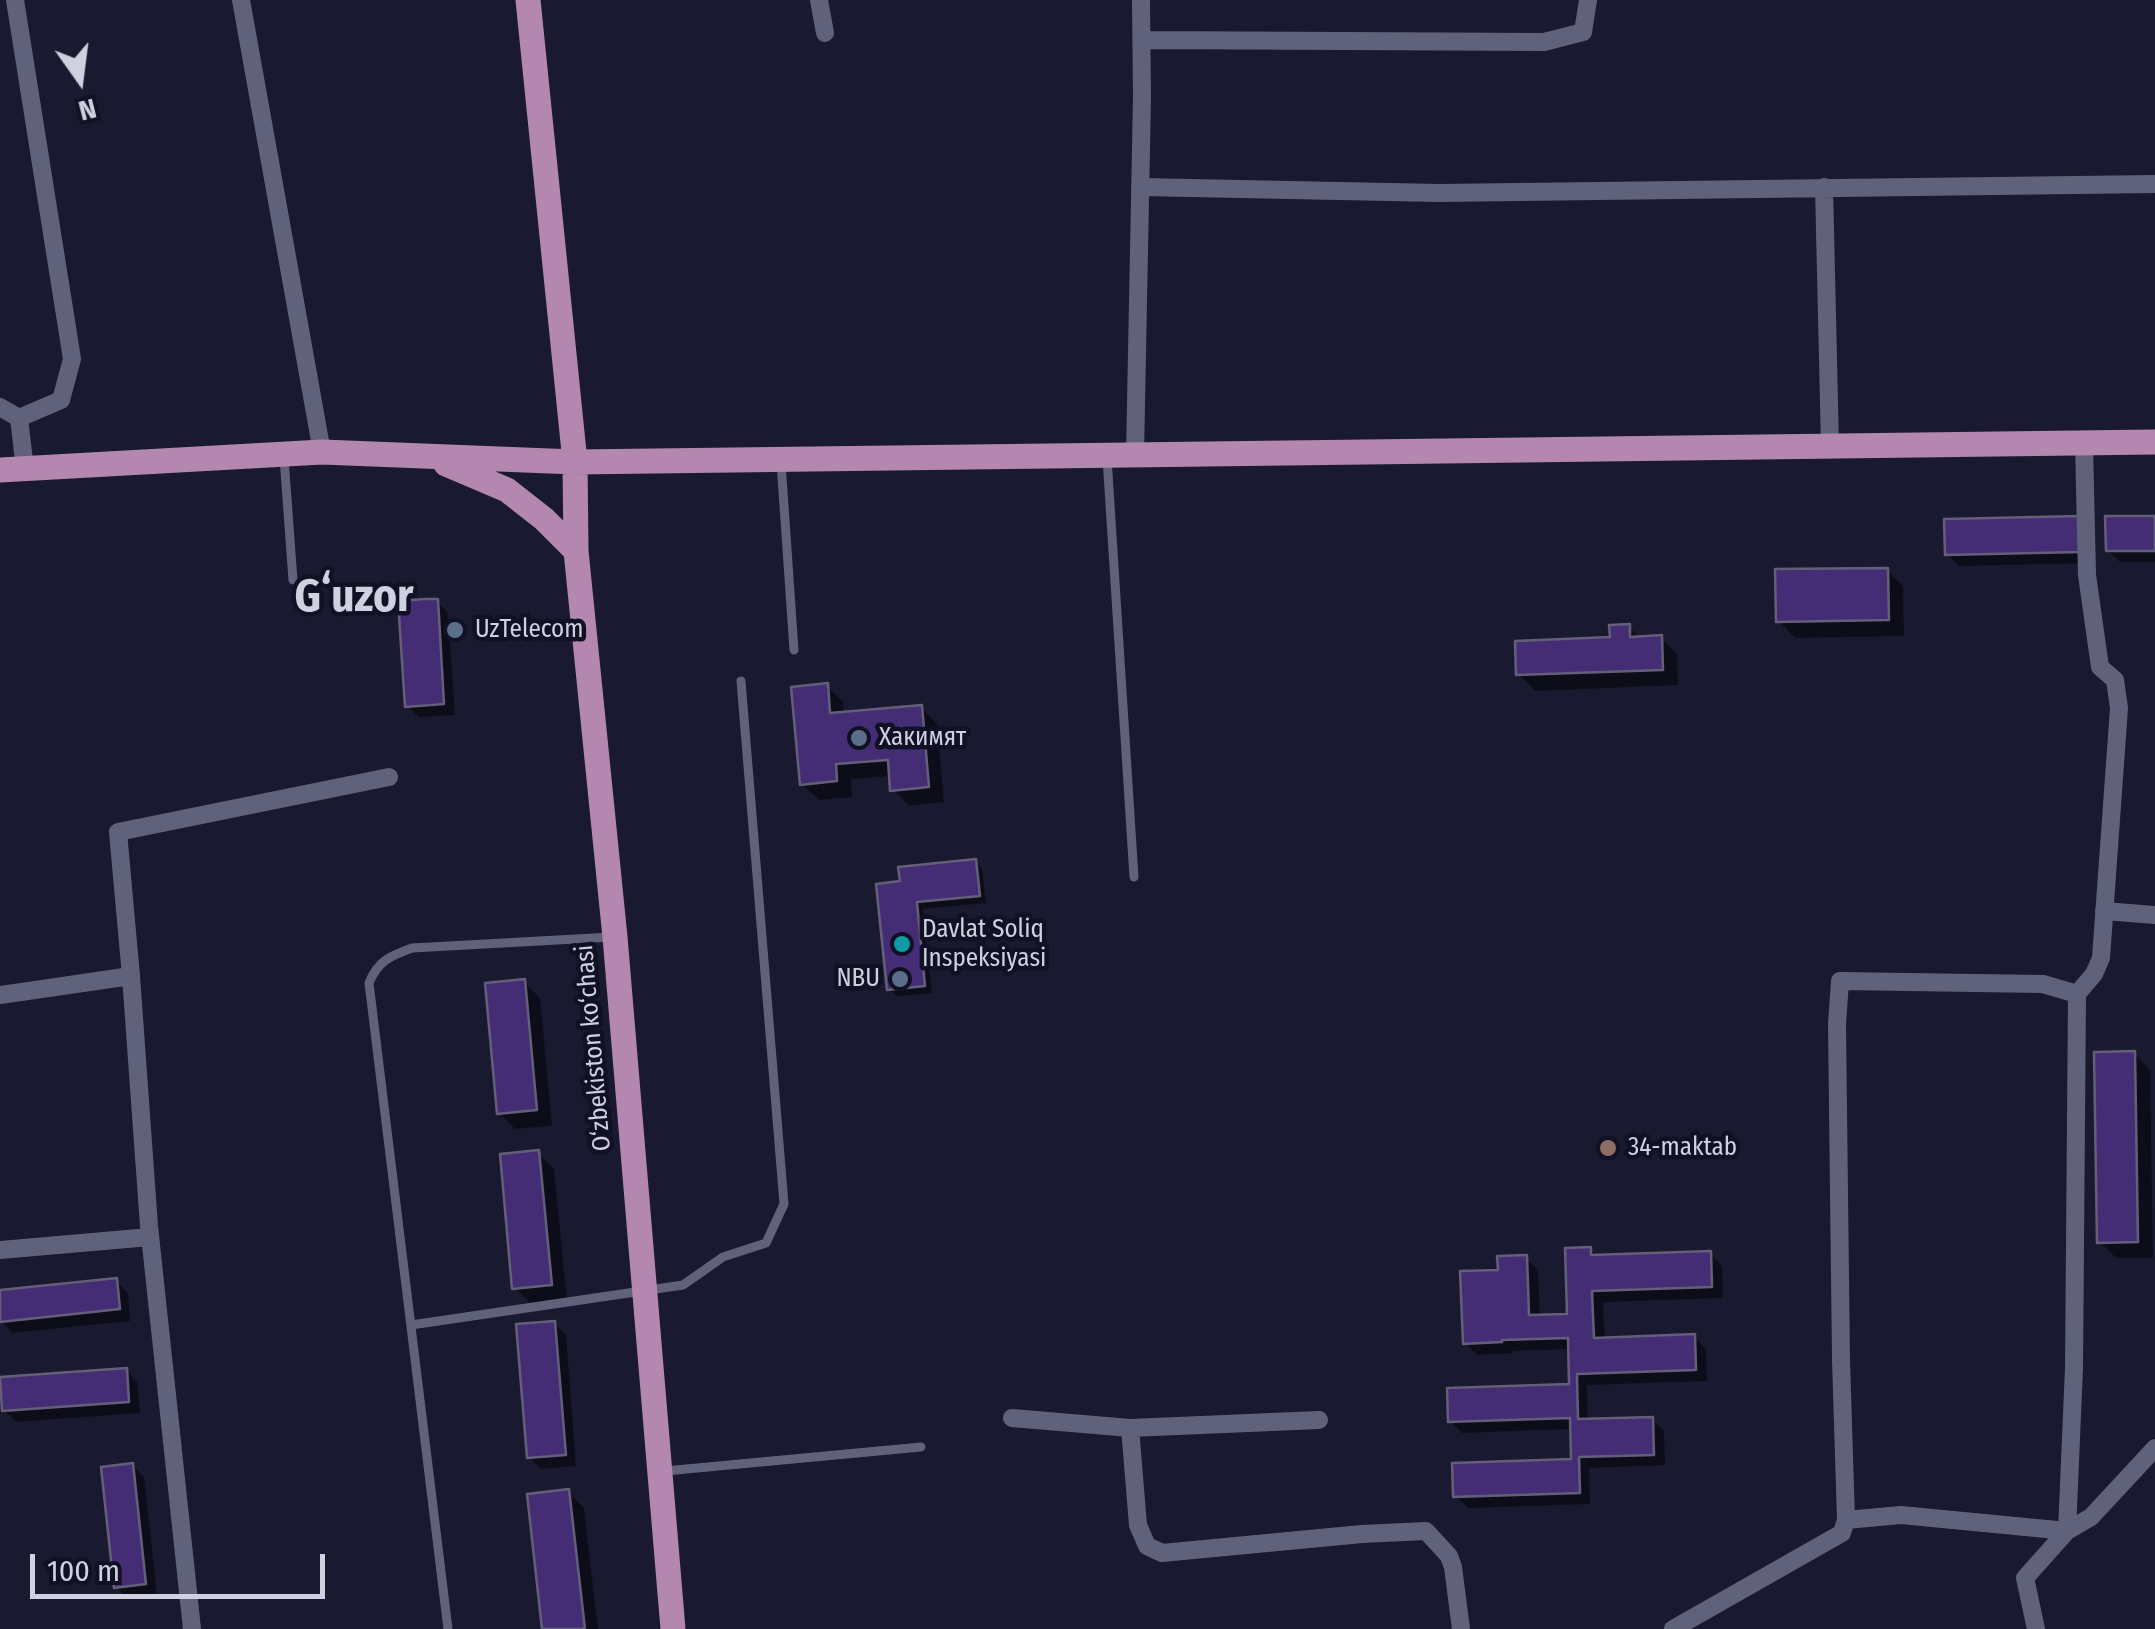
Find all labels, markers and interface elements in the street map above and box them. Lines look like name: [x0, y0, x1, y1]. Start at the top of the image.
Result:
north arrow: [30, 30, 130, 130]
text: N: [75, 92, 100, 128]
district label: Gʻuzor: [295, 571, 413, 625]
place label: UzTelecom: [475, 615, 583, 645]
marker: UzTelecom: [444, 619, 466, 641]
place label: Хакимят: [879, 723, 966, 753]
marker: Хакимят: [848, 727, 870, 749]
place label: Davlat Soliq Inspeksiyasi: [922, 915, 1046, 974]
marker: Davlat Soliq Inspeksiyasi: [891, 933, 913, 955]
street label: O‘zbekiston ko‘chasi: [570, 943, 618, 1153]
place label: NBU: [836, 964, 880, 994]
marker: NBU: [889, 968, 911, 990]
place label: 34-maktab: [1628, 1133, 1737, 1163]
marker: 34-maktab: [1597, 1137, 1619, 1159]
scale bar: [35, 1534, 330, 1596]
text: 100 m: [47, 1553, 120, 1589]

